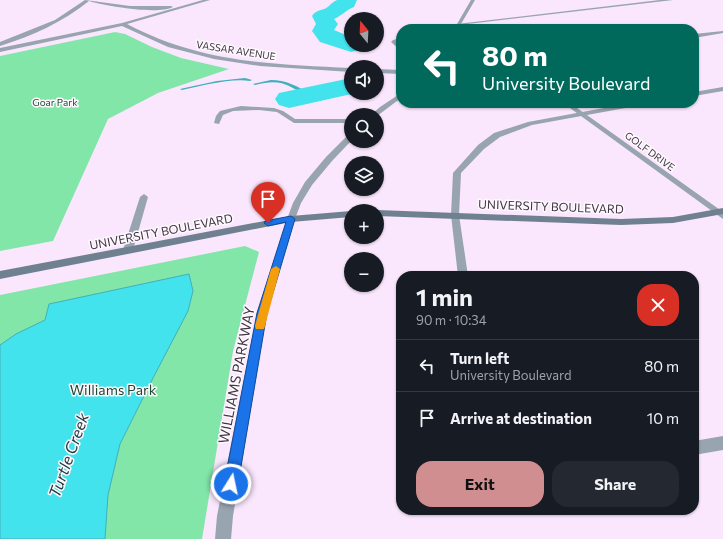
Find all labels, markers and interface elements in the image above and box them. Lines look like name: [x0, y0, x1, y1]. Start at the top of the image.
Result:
north arrow: [344, 12, 384, 52]
map controls: [344, 12, 384, 292]
street label: VASSAR AVENUE: [196, 38, 277, 62]
text: 80 m: [482, 38, 548, 72]
icon: left: [416, 40, 468, 92]
button: sound: [344, 60, 384, 100]
text: University Boulevard: [482, 72, 650, 94]
park label: Goar Park: [32, 96, 78, 108]
button: search: [344, 108, 384, 148]
street label: GOLF DRIVE: [623, 129, 677, 173]
button: layers: [344, 156, 384, 196]
pin: [251, 182, 285, 223]
icon: arrive: [257, 188, 279, 210]
street label: UNIVERSITY BOULEVARD: [478, 196, 624, 216]
button: +: [344, 204, 384, 244]
street label: UNIVERSITY BOULEVARD: [88, 210, 234, 252]
button: −: [344, 252, 384, 292]
text: 1 min: [416, 282, 473, 311]
button: close: [637, 284, 679, 326]
street label: WILLIAMS PARKWAY: [214, 305, 258, 445]
text: 90 m · 10:34: [416, 312, 487, 328]
text: Turn left: [450, 349, 509, 367]
icon: left: [416, 355, 438, 377]
text: 80 m: [644, 357, 679, 375]
text: University Boulevard: [450, 367, 572, 383]
park label: Williams Park: [70, 381, 157, 398]
icon: arrive: [416, 407, 438, 429]
text: Arrive at destination: [450, 409, 592, 427]
text: 10 m: [647, 409, 679, 427]
water label: Turtle Creek: [44, 410, 92, 500]
button: Exit: [416, 461, 544, 507]
button: Share: [552, 461, 679, 507]
position arrow: [210, 463, 252, 505]

